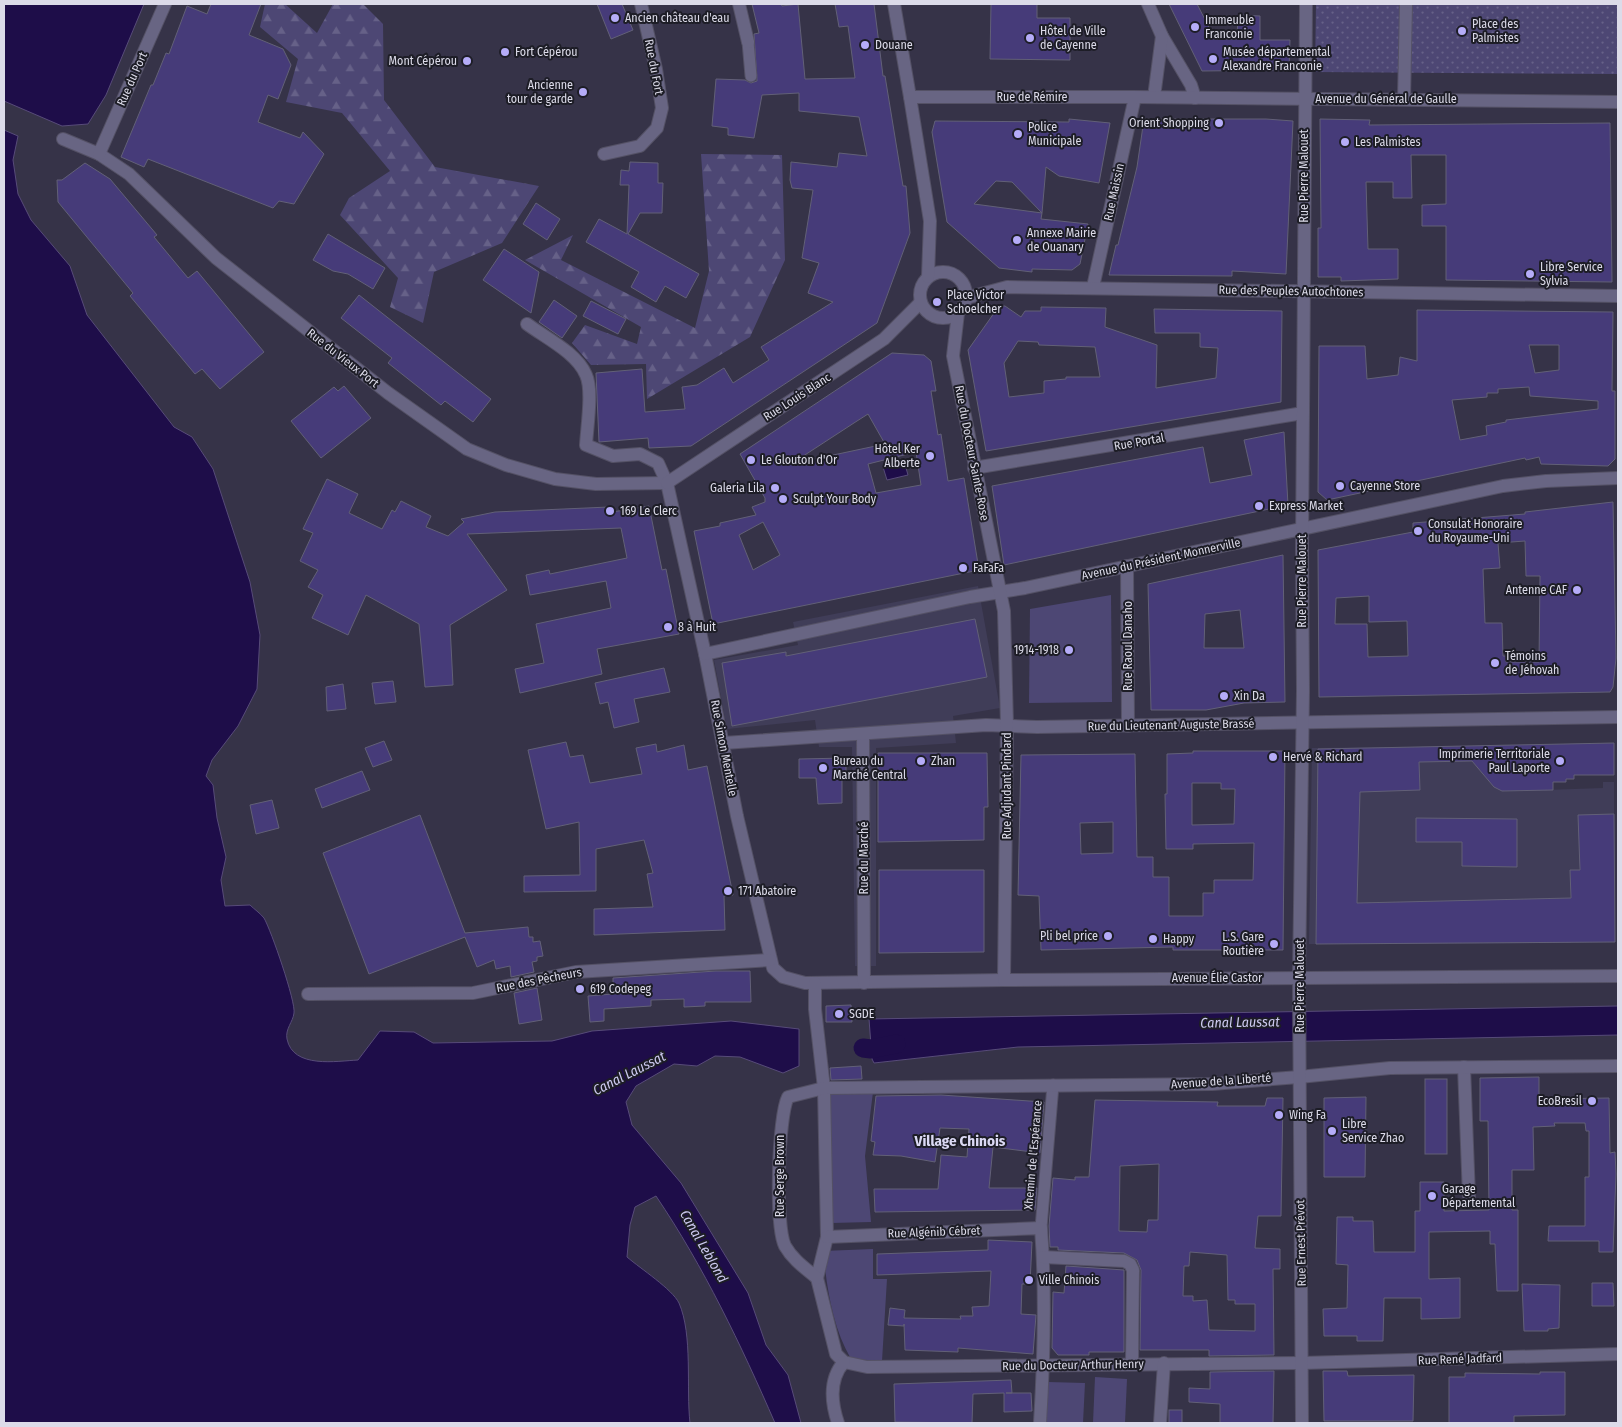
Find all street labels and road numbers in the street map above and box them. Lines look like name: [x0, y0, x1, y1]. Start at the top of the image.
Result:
street label: Rue du Fort: [642, 38, 666, 96]
street label: Rue du Port: [114, 50, 150, 108]
street label: Rue de Rémire: [996, 90, 1068, 104]
street label: Avenue du Général de Gaulle: [1315, 92, 1457, 106]
street label: Rue Pierre Malouet: [1297, 129, 1311, 223]
street label: Rue Maissin: [1101, 162, 1127, 222]
street label: Rue des Peuples Autochtones: [1218, 283, 1364, 299]
street label: Rue du Vieux Port: [304, 326, 382, 390]
street label: Rue Louis Blanc: [761, 370, 833, 424]
street label: Rue du Docteur Sainte-Rose: [952, 384, 992, 522]
street label: Rue Portal: [1113, 431, 1165, 453]
street label: Rue Pierre Malouet: [1295, 534, 1309, 628]
street label: Avenue du Président Monnerville: [1080, 535, 1242, 583]
street label: Rue Raoul Danaho: [1121, 601, 1135, 691]
street label: Rue Simon Mentelle: [708, 699, 740, 797]
street label: Rue du Lieutenant Auguste Brassé: [1087, 717, 1255, 733]
street label: Rue Adjudant Pindard: [1000, 732, 1014, 840]
street label: Rue du Marché: [857, 822, 871, 894]
street label: Rue Pierre Malouet: [1293, 939, 1307, 1033]
street label: Rue des Pêcheurs: [495, 965, 583, 995]
street label: Avenue Élie Castor: [1172, 970, 1263, 985]
street label: Avenue de la Liberté: [1170, 1071, 1272, 1091]
street label: Xhemin de l'Espérance: [1021, 1100, 1045, 1210]
street label: Rue Serge Brown: [773, 1135, 787, 1217]
street label: Rue Ernest Prévot: [1293, 1199, 1309, 1286]
street label: Rue Algénib Cébret: [887, 1223, 981, 1241]
street label: Rue René Jadfard: [1418, 1351, 1502, 1367]
street label: Rue du Docteur Arthur Henry: [1002, 1357, 1145, 1373]

